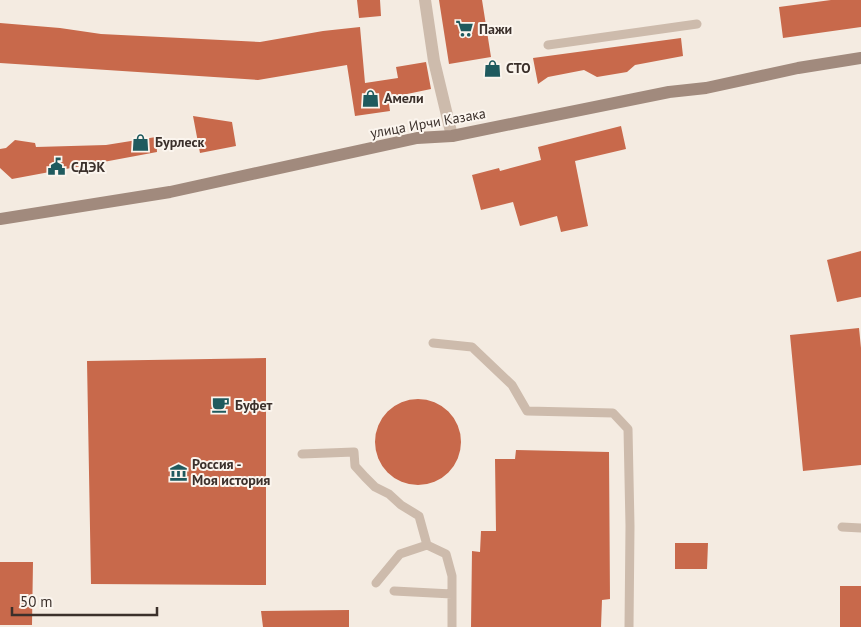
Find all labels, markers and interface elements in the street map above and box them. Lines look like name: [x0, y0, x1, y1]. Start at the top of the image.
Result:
supermarket icon: Пажи: [455, 19, 475, 39]
place label: Пажи: [479, 20, 512, 38]
shop icon: СТО: [482, 58, 502, 78]
place label: СТО: [506, 59, 531, 77]
shop icon: Амели: [360, 88, 380, 108]
place label: Амели: [384, 89, 424, 107]
street label: улица Ирчи Казака: [369, 104, 487, 142]
shop icon: Бурлеск: [131, 132, 151, 152]
place label: Бурлеск: [155, 133, 205, 151]
public building icon: СДЭК: [47, 157, 67, 177]
place label: СДЭК: [71, 158, 105, 176]
cafe icon: Буфет: [211, 395, 231, 415]
place label: Буфет: [235, 396, 272, 414]
place label: Россия - Моя история: [192, 455, 270, 489]
museum icon: Россия - Моя история: [168, 462, 188, 482]
scale bar: [12, 584, 158, 616]
text: 50 m: [20, 592, 53, 611]

